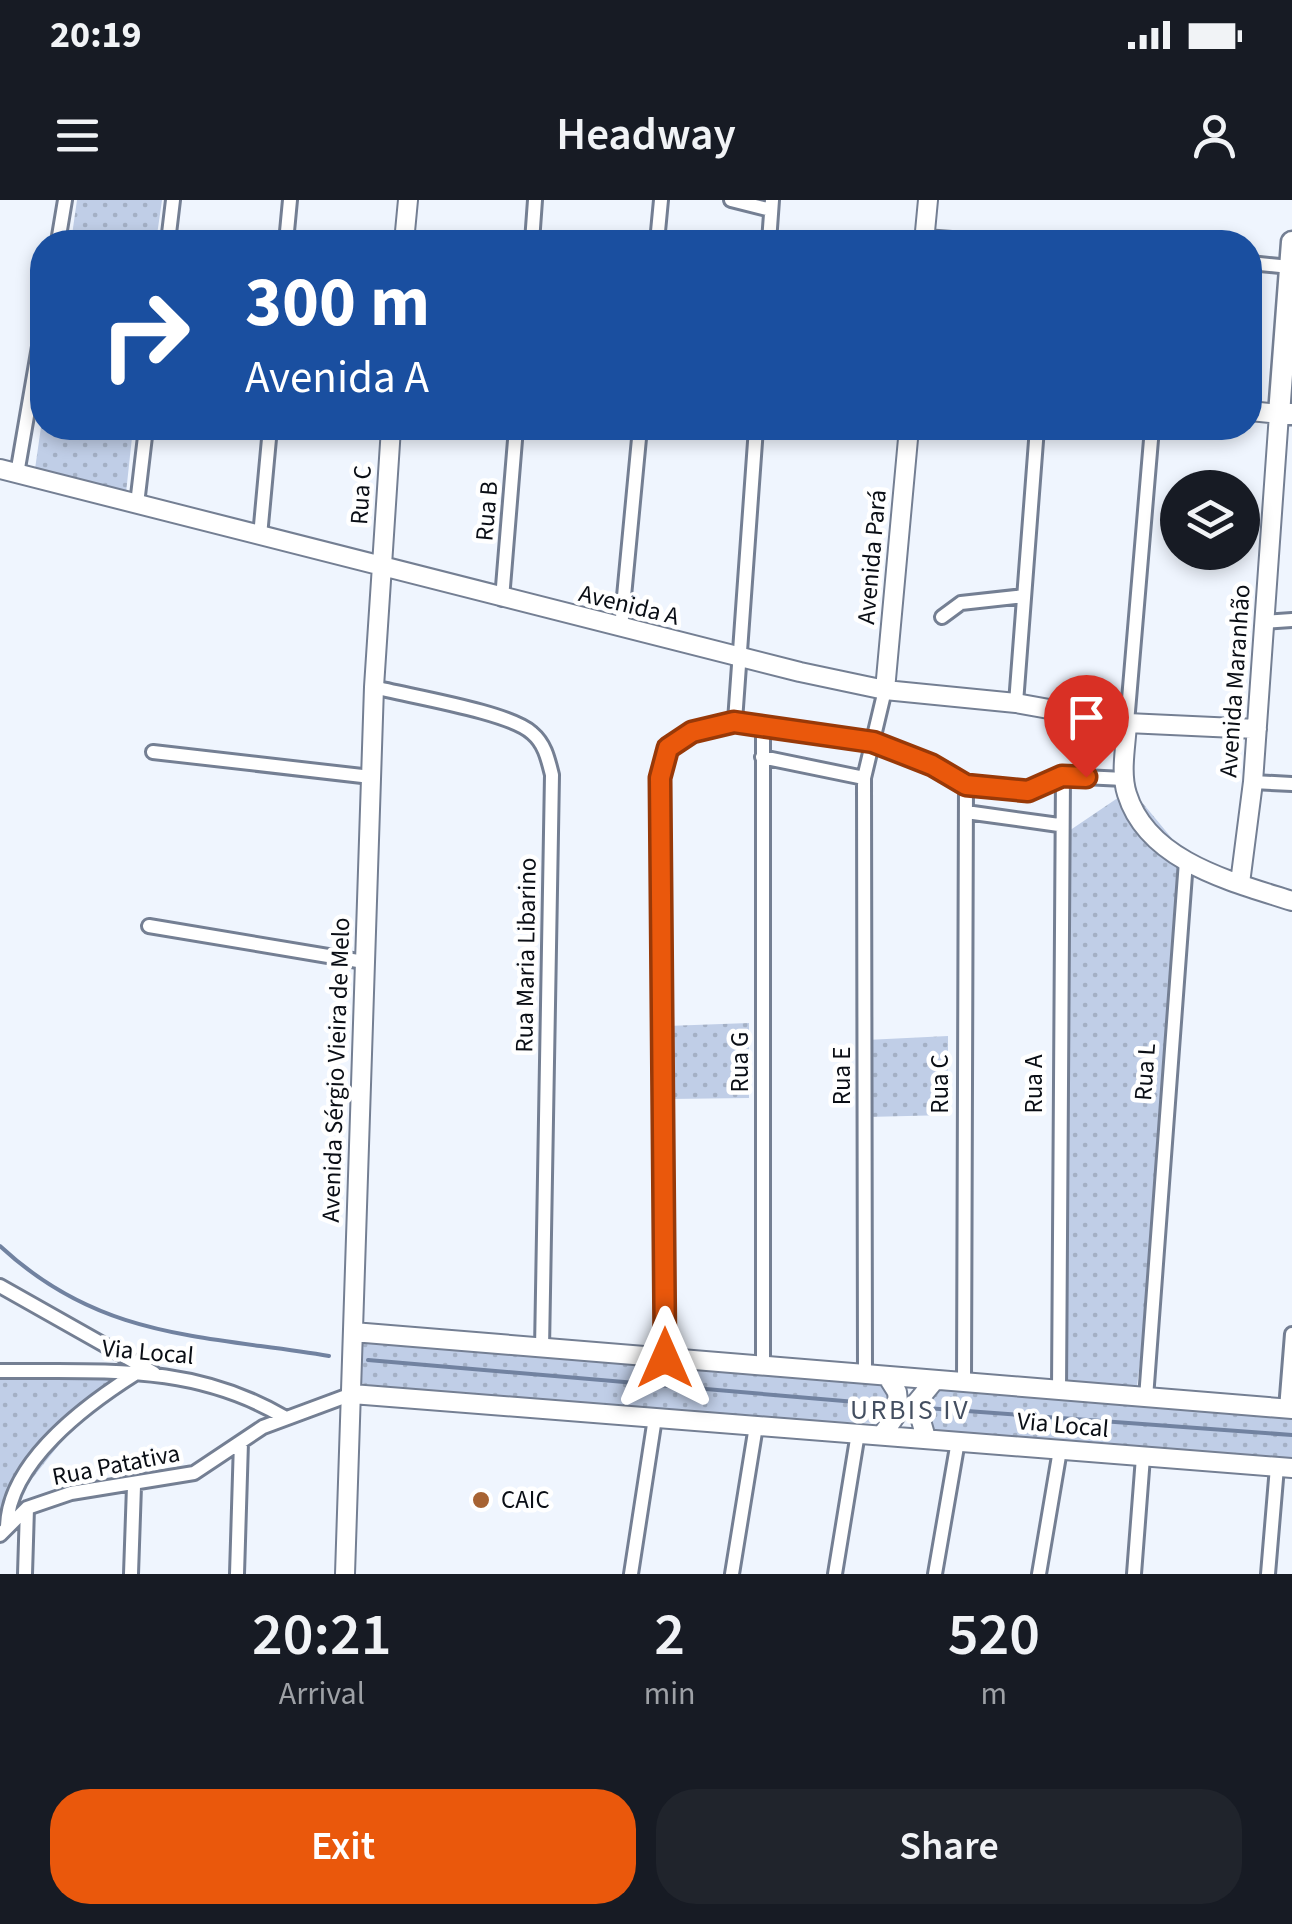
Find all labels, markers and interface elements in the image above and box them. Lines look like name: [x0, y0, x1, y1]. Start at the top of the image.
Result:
text: 20:19: [50, 8, 142, 62]
text: Headway: [556, 103, 736, 167]
icon: menu: [50, 108, 105, 163]
icon: person: [1187, 108, 1242, 163]
text: 300 m: [245, 253, 430, 353]
icon: right: [80, 270, 210, 400]
text: Avenida A: [245, 346, 429, 410]
street label: Rua C: [341, 464, 381, 526]
map controls: [1160, 470, 1260, 570]
button: layers: [1160, 470, 1260, 570]
street label: Rua B: [466, 479, 508, 543]
street label: Avenida Pará: [848, 488, 896, 626]
street label: Avenida A: [575, 575, 683, 635]
street label: Avenida Maranhão: [1210, 583, 1260, 779]
pin: [1044, 675, 1129, 778]
icon: arrive: [1059, 690, 1114, 745]
street label: Rua Maria Libarino: [506, 857, 546, 1053]
street label: Avenida Sérgio Vieira de Melo: [313, 917, 359, 1223]
street label: Rua G: [722, 1032, 758, 1092]
street label: Rua L: [1125, 1042, 1165, 1102]
street label: Rua E: [824, 1047, 860, 1105]
street label: Rua C: [922, 1054, 958, 1114]
street label: Rua A: [1016, 1054, 1052, 1114]
position arrow: [613, 1306, 717, 1410]
street label: Via Local: [101, 1330, 195, 1374]
district label: URBIS IV: [850, 1390, 970, 1430]
street label: Via Local: [1016, 1403, 1110, 1447]
street label: Rua Patativa: [49, 1435, 183, 1495]
place label: CAIC: [501, 1482, 550, 1518]
marker: CAIC: [470, 1489, 492, 1511]
text: 20:21: [252, 1593, 392, 1678]
text: 2: [654, 1593, 685, 1678]
text: 520: [948, 1593, 1040, 1678]
text: Arrival: [279, 1671, 365, 1717]
text: min: [644, 1671, 696, 1717]
text: m: [981, 1671, 1007, 1717]
button: Exit: [50, 1789, 636, 1904]
button: Share: [656, 1789, 1242, 1904]

